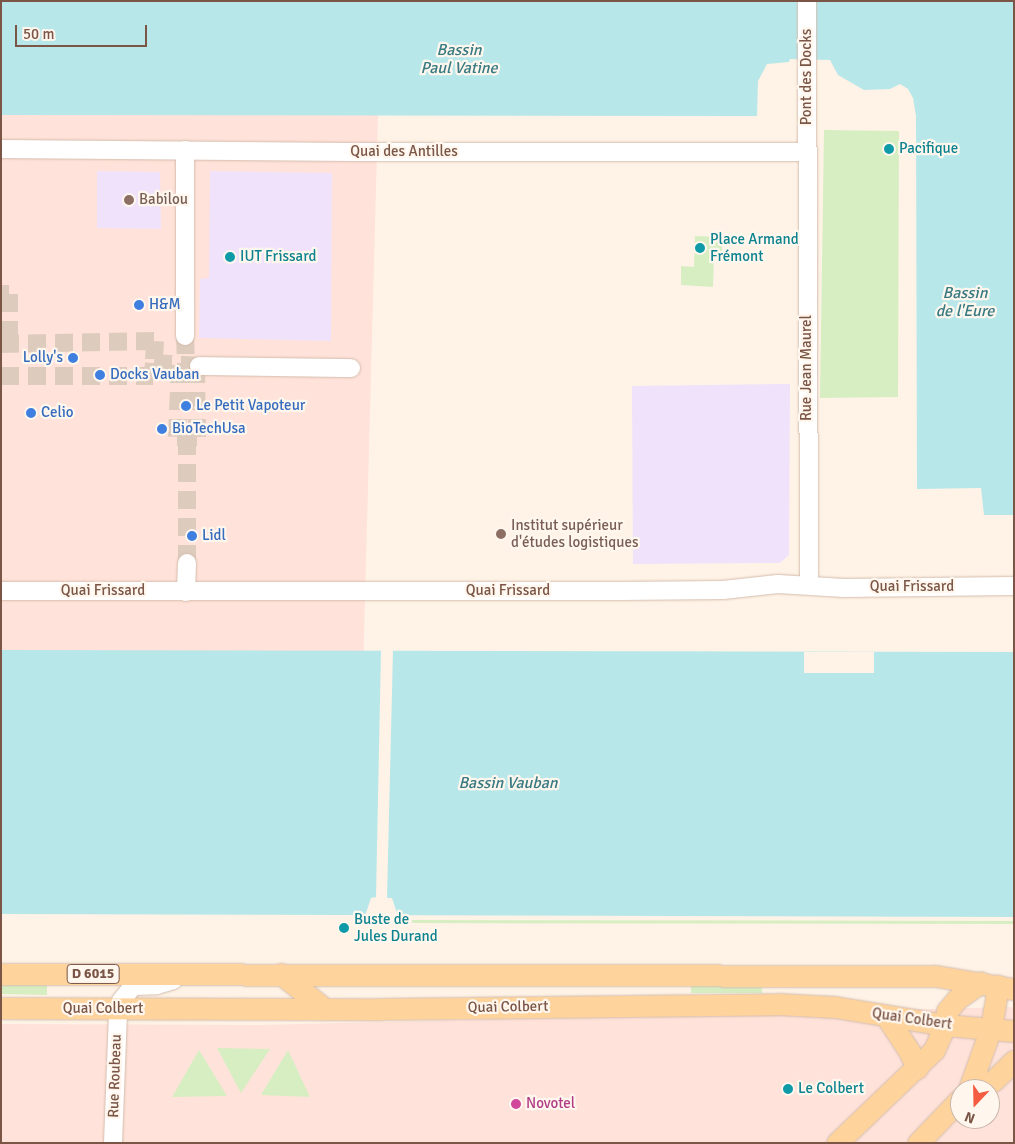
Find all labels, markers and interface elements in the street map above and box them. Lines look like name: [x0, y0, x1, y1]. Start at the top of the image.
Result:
scale bar: [18, 15, 150, 47]
text: 50 m: [23, 25, 54, 43]
street label: Pont des Docks: [798, 29, 816, 125]
water label: Bassin Paul Vatine: [420, 40, 498, 78]
place label: Pacifique: [899, 140, 958, 158]
street label: Quai des Antilles: [350, 143, 458, 161]
marker: Pacifique: [883, 143, 895, 155]
place label: Babilou: [139, 191, 188, 209]
marker: Babilou: [123, 194, 135, 206]
place label: Place Armand Frémont: [710, 230, 799, 265]
marker: Place Armand Frémont: [694, 242, 706, 254]
place label: IUT Frissard: [240, 248, 317, 266]
marker: IUT Frissard: [224, 251, 236, 263]
water label: Bassin de l'Eure: [936, 283, 994, 321]
place label: H&M: [149, 296, 181, 314]
marker: H&M: [133, 299, 145, 311]
street label: Rue Jean Maurel: [798, 315, 816, 421]
place label: Lolly's: [23, 349, 63, 367]
marker: Lolly's: [67, 352, 79, 364]
place label: Docks Vauban: [110, 366, 200, 384]
marker: Docks Vauban: [94, 369, 106, 381]
place label: Le Petit Vapoteur: [196, 397, 305, 415]
marker: Le Petit Vapoteur: [180, 400, 192, 412]
place label: Celio: [41, 404, 74, 422]
marker: Celio: [25, 407, 37, 419]
place label: BioTechUsa: [172, 420, 246, 438]
marker: BioTechUsa: [156, 423, 168, 435]
place label: Institut supérieur d'études logistiques: [511, 516, 638, 551]
place label: Lidl: [202, 527, 226, 545]
marker: Institut supérieur d'études logistiques: [495, 528, 507, 540]
marker: Lidl: [186, 530, 198, 542]
street label: Quai Frissard: [870, 578, 954, 596]
street label: Quai Frissard: [61, 582, 145, 600]
street label: Quai Frissard: [466, 582, 550, 600]
water label: Bassin Vauban: [458, 773, 558, 793]
place label: Buste de Jules Durand: [354, 910, 438, 945]
marker: Buste de Jules Durand: [338, 922, 350, 934]
road number: D 6015: [66, 962, 120, 986]
street label: Quai Colbert: [468, 997, 548, 1017]
street label: Quai Colbert: [63, 1000, 143, 1018]
street label: Quai Colbert: [871, 1004, 953, 1034]
street label: Rue Roubeau: [105, 1034, 125, 1118]
north arrow: [950, 1079, 1000, 1129]
place label: Le Colbert: [798, 1080, 864, 1098]
marker: Le Colbert: [782, 1083, 794, 1095]
place label: Novotel: [526, 1095, 575, 1113]
marker: Novotel: [510, 1098, 522, 1110]
text: N: [962, 1108, 977, 1127]

